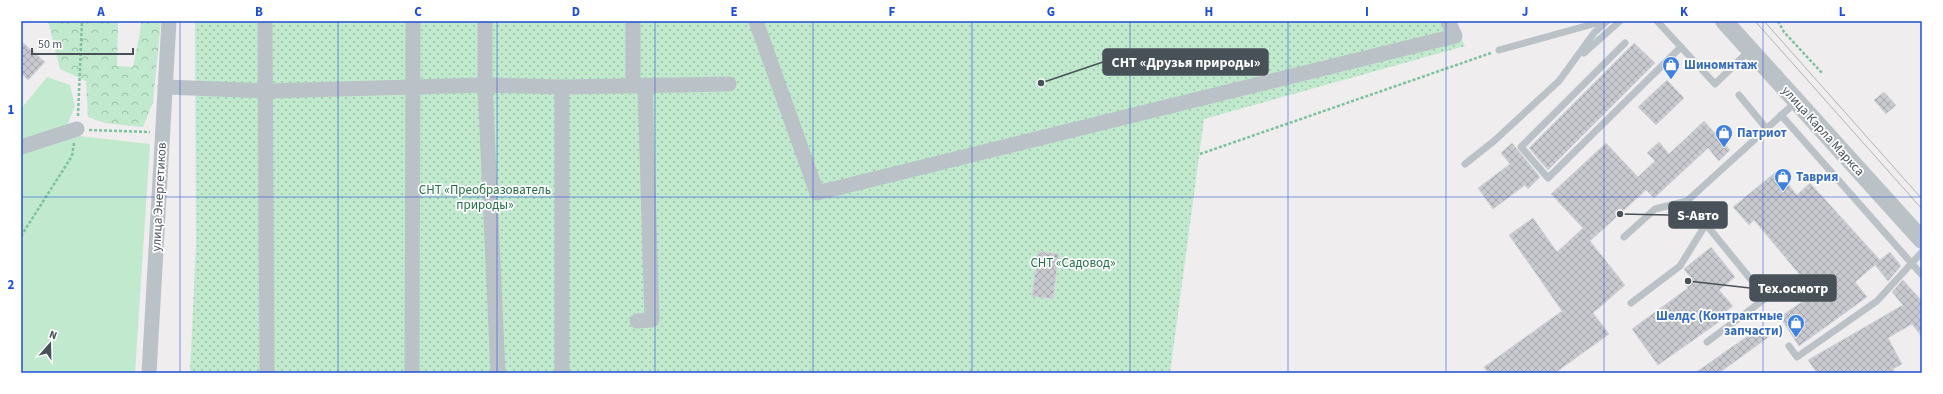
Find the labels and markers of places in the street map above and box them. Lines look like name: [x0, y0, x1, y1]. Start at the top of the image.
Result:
callout: СНТ «Друзья природы»: [1103, 49, 1268, 75]
shop icon: Шиномнтаж: [1661, 55, 1681, 80]
place label: Шиномнтаж: [1684, 56, 1757, 74]
shop icon: Патриот: [1714, 123, 1734, 148]
place label: Патриот: [1737, 124, 1788, 142]
shop icon: Таврия: [1773, 167, 1793, 192]
place label: Таврия: [1796, 168, 1838, 186]
callout: S-Авто: [1669, 202, 1727, 228]
callout: Тех.осмотр: [1750, 275, 1836, 301]
place label: Шелдс (Контрактные запчасти): [1656, 307, 1783, 340]
shop icon: Шелдс (Контрактные запчасти): [1786, 313, 1806, 338]

